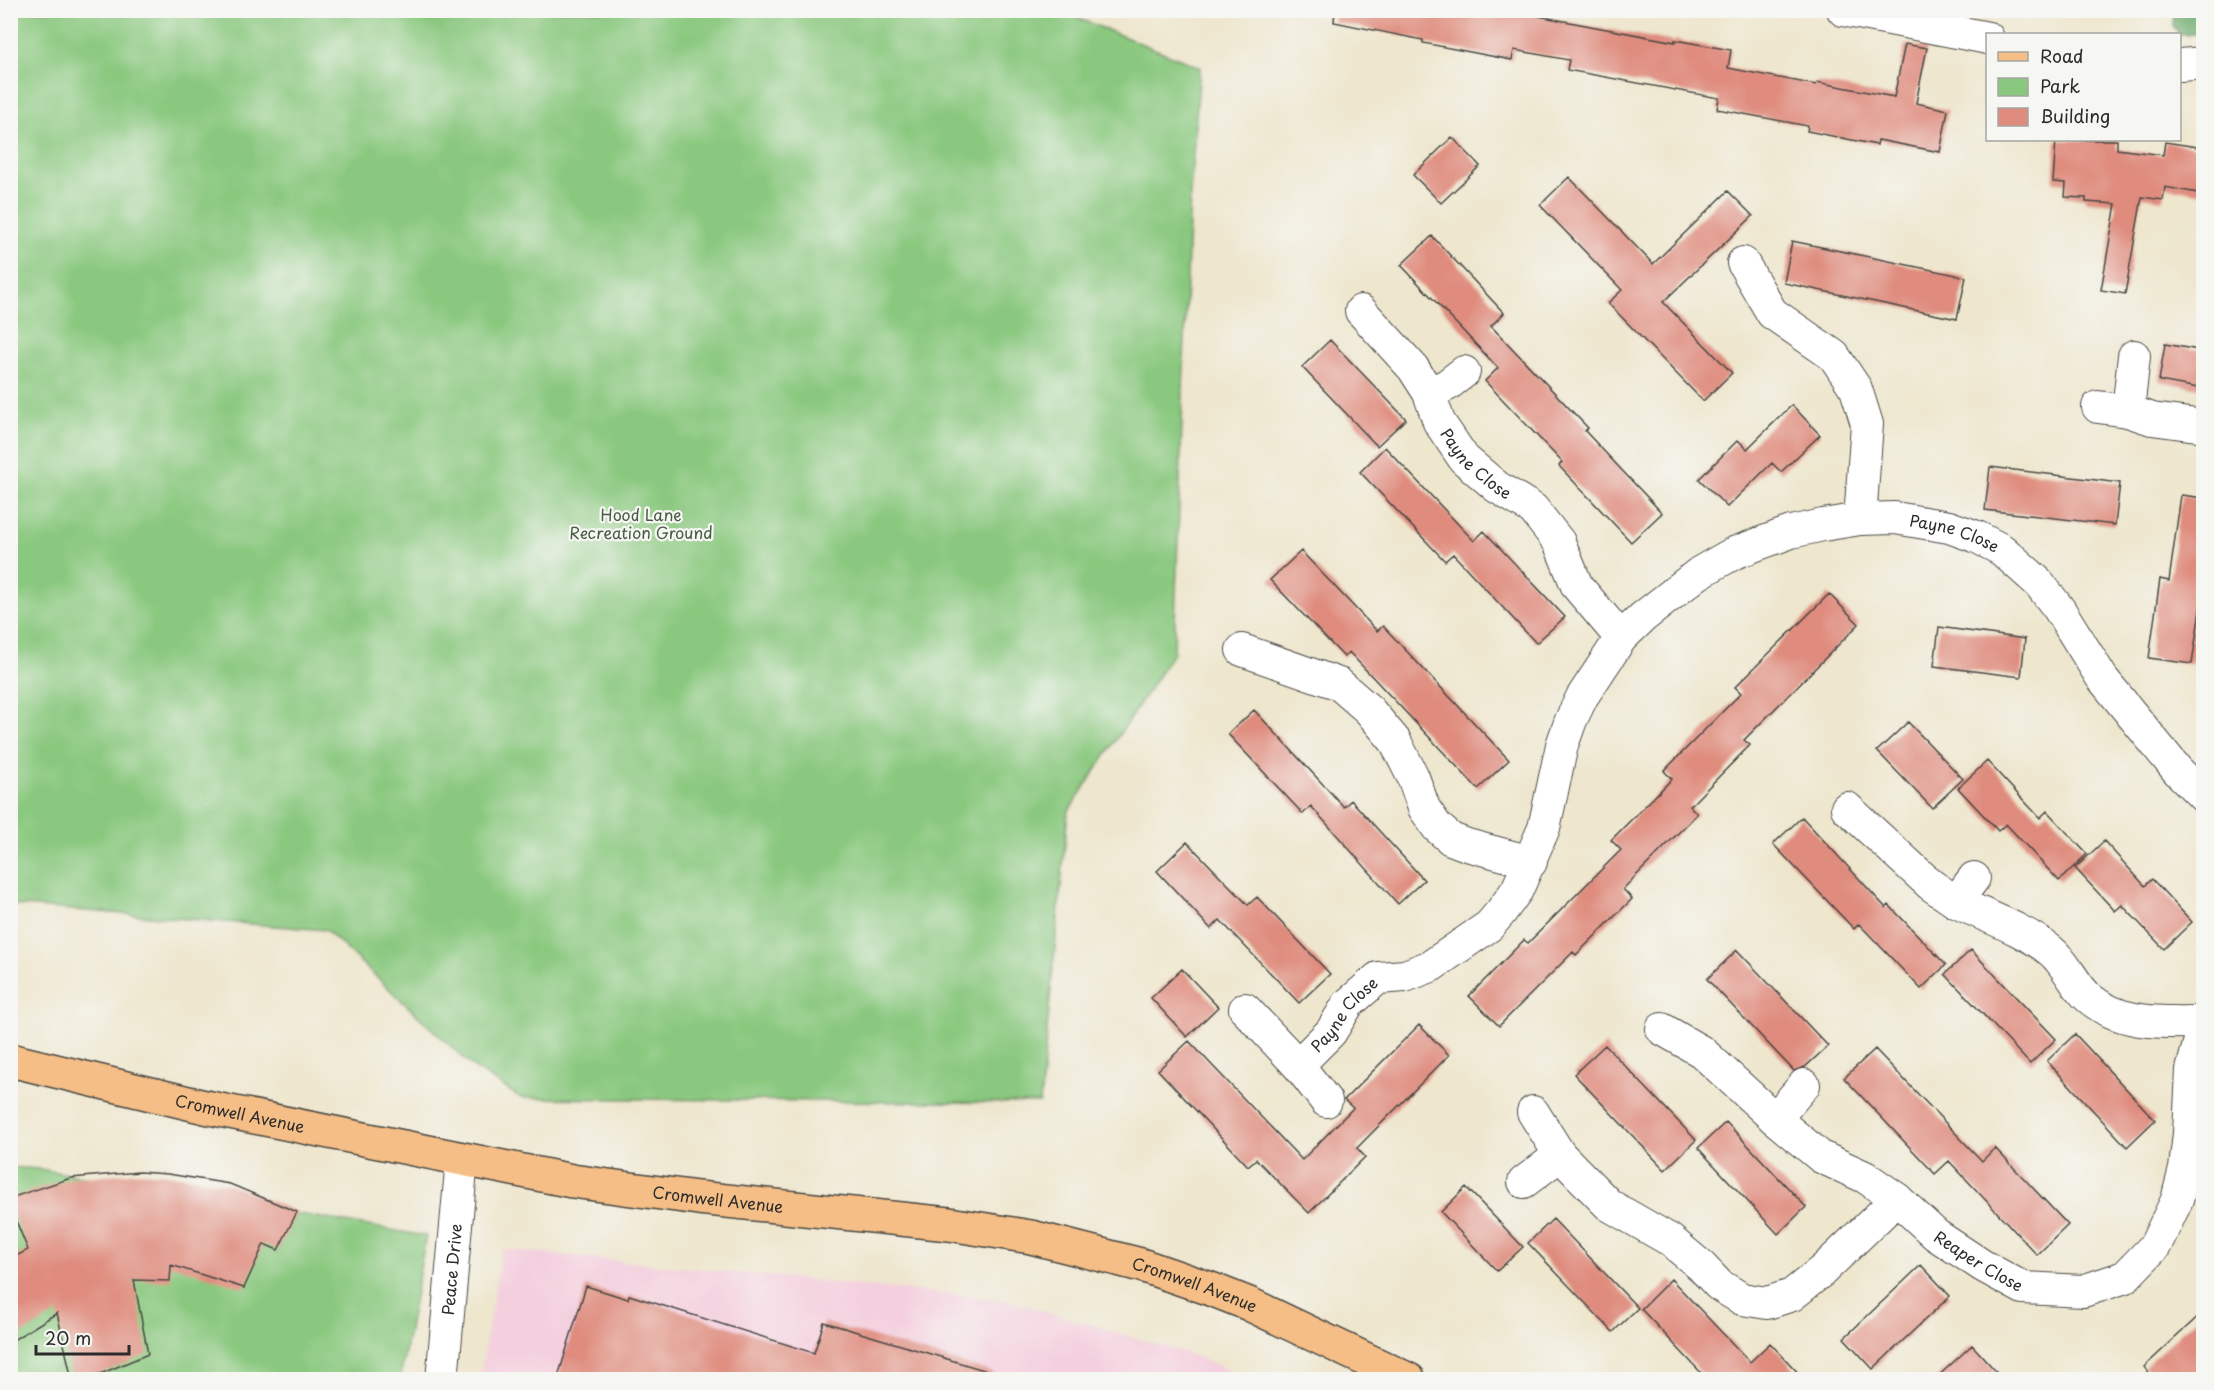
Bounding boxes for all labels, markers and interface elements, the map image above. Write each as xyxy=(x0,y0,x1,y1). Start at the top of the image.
legend xyxy=(1986,33,2181,141)
text: Road xyxy=(2040,42,2084,69)
text: Park xyxy=(2040,72,2080,99)
text: Building xyxy=(2040,102,2110,129)
street label: Payne Close xyxy=(1435,423,1516,504)
park label: Hood Lane Recreation Ground xyxy=(569,502,713,544)
street label: Payne Close xyxy=(1908,508,2004,558)
street label: Payne Close xyxy=(1305,971,1382,1057)
street label: Cromwell Avenue xyxy=(173,1087,307,1138)
street label: Cromwell Avenue xyxy=(651,1179,785,1218)
street label: Peace Drive xyxy=(435,1222,467,1316)
street label: Reaper Close xyxy=(1930,1224,2028,1297)
street label: Cromwell Avenue xyxy=(1130,1250,1262,1317)
scale bar xyxy=(36,1318,129,1356)
text: 20 m xyxy=(45,1324,91,1351)

